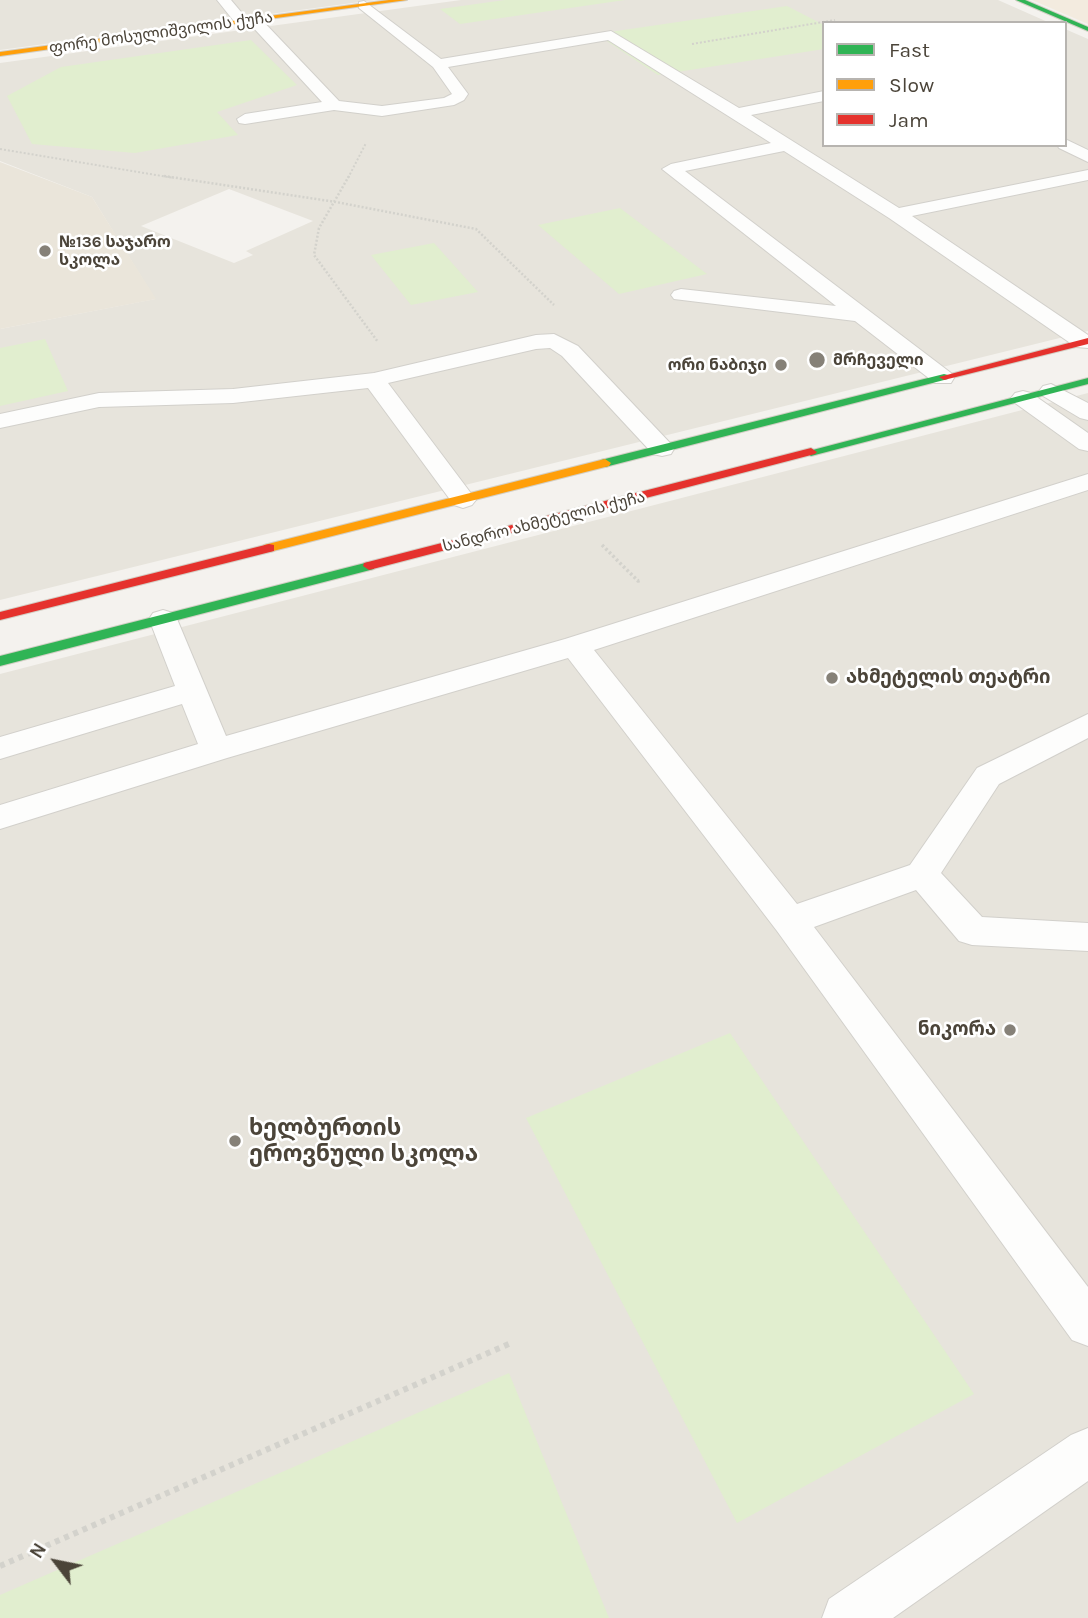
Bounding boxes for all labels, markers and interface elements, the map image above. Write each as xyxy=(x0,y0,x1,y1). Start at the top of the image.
street label: ფორე მოსულიშვილის ქუჩა xyxy=(48,8,274,58)
legend xyxy=(822,21,1067,147)
text: Fast xyxy=(889,38,930,62)
text: Slow xyxy=(889,73,934,97)
text: Jam xyxy=(889,108,929,132)
place label: №136 საჯარო სკოლა xyxy=(59,232,171,270)
marker: №136 საჯარო სკოლა xyxy=(37,243,53,259)
marker: მრჩეველი xyxy=(807,350,827,370)
place label: მრჩეველი xyxy=(833,350,924,370)
place label: ორი ნაბიჯი xyxy=(668,355,767,375)
marker: ორი ნაბიჯი xyxy=(773,357,789,373)
street label: სანდრო ახმეტელის ქუჩა xyxy=(441,488,647,556)
place label: ახმეტელის თეატრი xyxy=(846,667,1051,689)
marker: ახმეტელის თეატრი xyxy=(824,670,840,686)
place label: ნიკორა xyxy=(918,1019,996,1041)
marker: ნიკორა xyxy=(1002,1022,1018,1038)
place label: ხელბურთის ეროვნული სკოლა xyxy=(249,1114,478,1168)
marker: ხელბურთის ეროვნული სკოლა xyxy=(227,1133,243,1149)
north arrow xyxy=(21,1527,91,1597)
text: N xyxy=(25,1539,51,1562)

